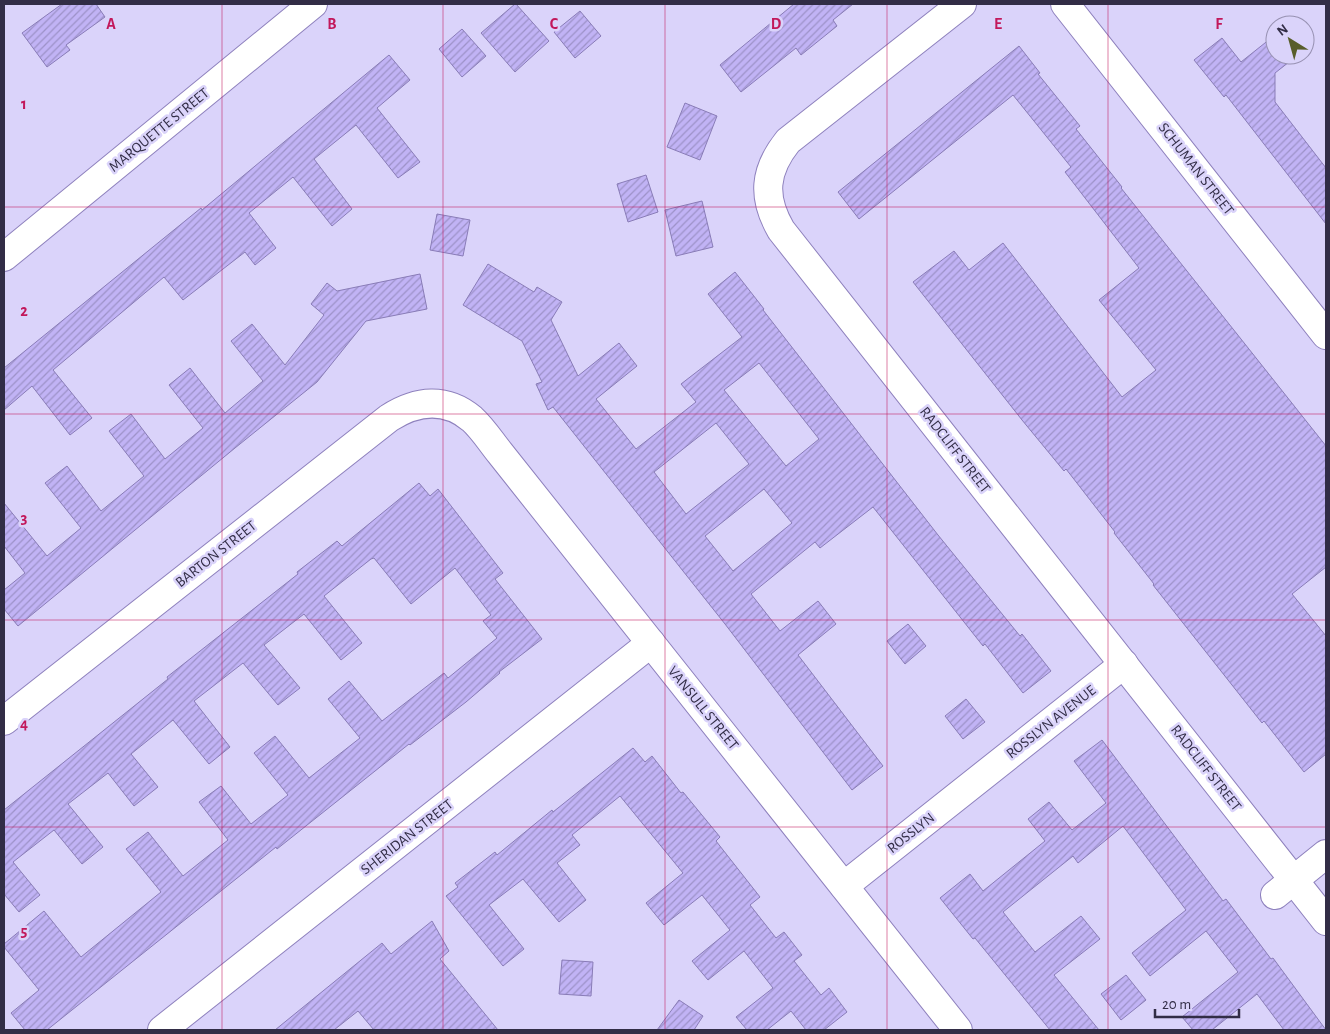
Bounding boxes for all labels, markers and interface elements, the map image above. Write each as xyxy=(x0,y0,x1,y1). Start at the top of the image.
north arrow xyxy=(1265,15,1315,65)
text: A xyxy=(106,16,116,32)
text: B xyxy=(327,16,337,32)
text: C xyxy=(550,16,559,32)
text: D xyxy=(771,16,782,32)
text: E xyxy=(994,16,1002,32)
text: F xyxy=(1215,16,1223,32)
text: N xyxy=(1275,22,1291,39)
street label: MARQUETTE STREET xyxy=(106,85,212,175)
text: 1 xyxy=(21,96,27,112)
street label: SCHUMAN STREET xyxy=(1156,120,1237,218)
text: 2 xyxy=(20,303,28,319)
street label: RADCLIFF STREET xyxy=(917,404,993,496)
text: 3 xyxy=(21,510,28,526)
street label: BARTON STREET xyxy=(173,518,260,590)
street label: VANSULL STREET xyxy=(665,663,742,753)
street label: ROSSLYN AVENUE xyxy=(1003,683,1099,761)
text: 4 xyxy=(20,716,28,732)
street label: RADCLIFF STREET xyxy=(1168,722,1244,814)
street label: SHERIDAN STREET xyxy=(358,796,456,877)
street label: ROSSLYN xyxy=(885,810,937,856)
text: 5 xyxy=(21,923,28,939)
scale bar xyxy=(1155,986,1239,1018)
text: 20 m xyxy=(1162,997,1191,1012)

